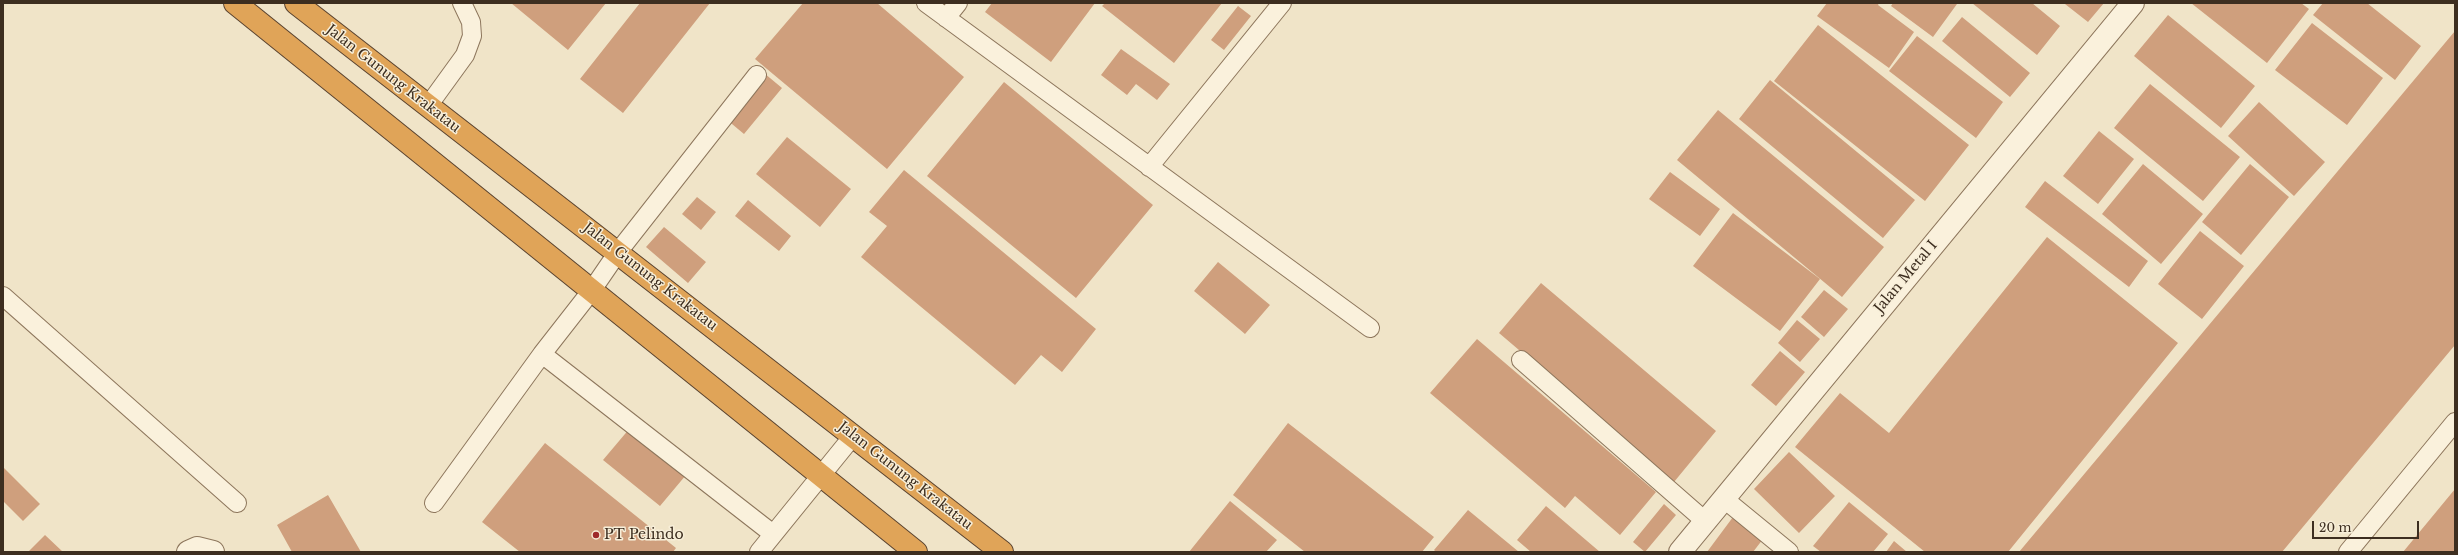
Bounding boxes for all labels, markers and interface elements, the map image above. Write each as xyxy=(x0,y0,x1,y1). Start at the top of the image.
street label: Jalan Gunung Krakatau xyxy=(323,21,463,137)
street label: Jalan Gunung Krakatau xyxy=(580,219,720,335)
street label: Jalan Metal I xyxy=(1871,237,1941,317)
street label: Jalan Gunung Krakatau xyxy=(835,418,975,534)
scale bar xyxy=(2314,513,2421,539)
text: 20 m xyxy=(2319,520,2351,535)
place label: PT Pelindo xyxy=(604,527,684,543)
marker: PT Pelindo xyxy=(591,530,601,540)

